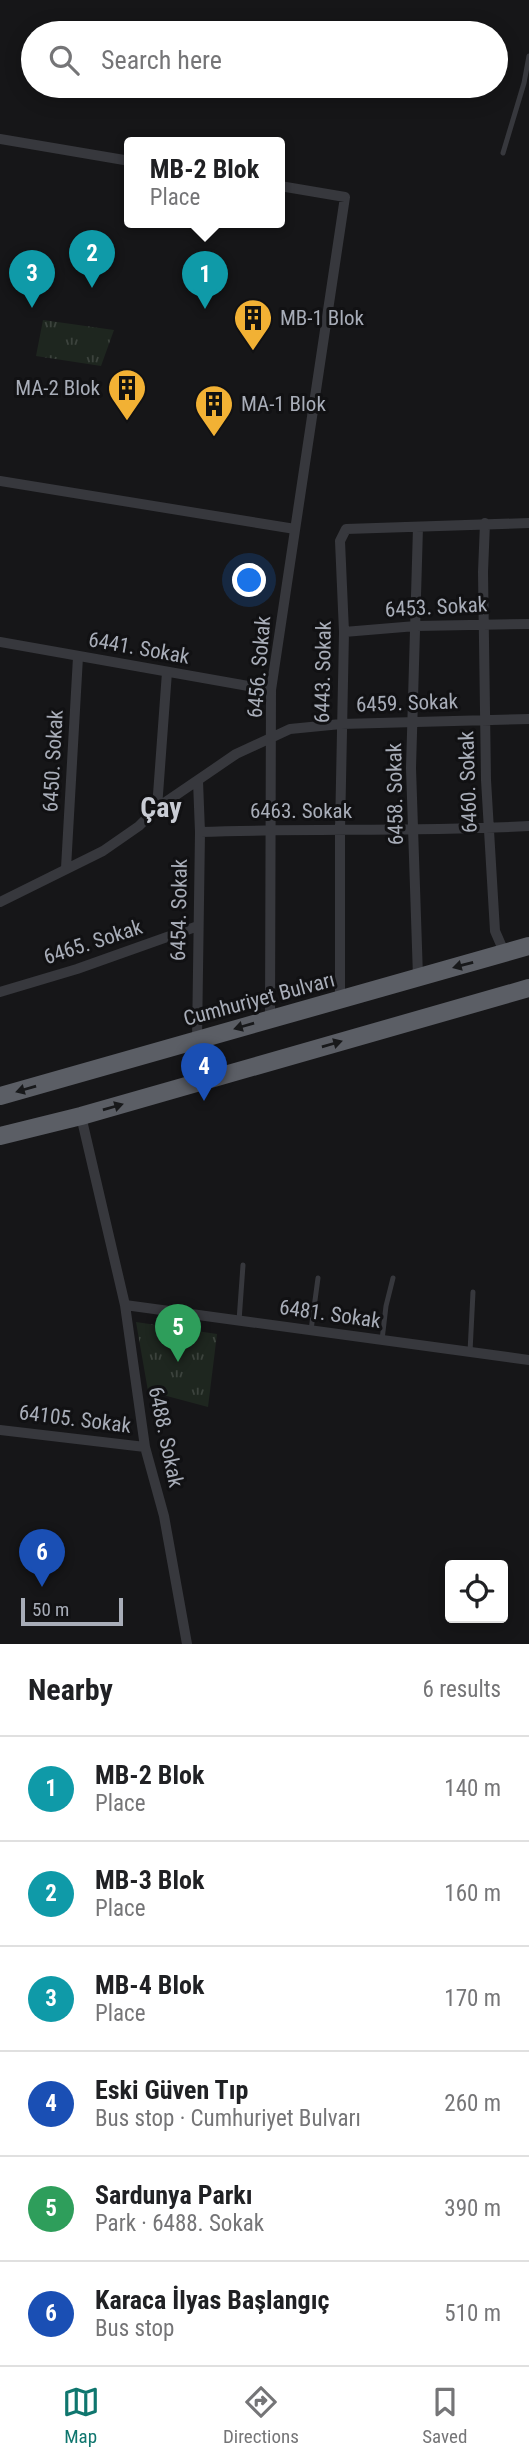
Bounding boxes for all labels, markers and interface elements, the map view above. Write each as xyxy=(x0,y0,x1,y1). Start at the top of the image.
search box xyxy=(21,21,508,98)
icon: search xyxy=(45,41,83,79)
text: Search here xyxy=(101,45,222,75)
popup xyxy=(124,137,285,228)
text: MB-2 Blok xyxy=(150,154,259,184)
text: Place xyxy=(150,184,200,211)
pin: 2 xyxy=(69,230,115,288)
pin: 3 xyxy=(9,250,55,308)
pin: 1 xyxy=(182,251,228,309)
building icon: MB-1 Blok xyxy=(232,297,274,352)
place label: MB-1 Blok xyxy=(280,306,365,330)
building icon: MA-2 Blok xyxy=(106,367,148,422)
place label: MA-2 Blok xyxy=(15,376,101,400)
building icon: MA-1 Blok xyxy=(193,383,235,438)
place label: MA-1 Blok xyxy=(241,392,326,416)
your location xyxy=(232,563,266,597)
street label: 6453. Sokak xyxy=(384,592,488,622)
street label: 6456. Sokak xyxy=(243,614,275,719)
street label: 6443. Sokak xyxy=(310,620,336,723)
street label: 6441. Sokak xyxy=(87,627,192,669)
street label: 6459. Sokak xyxy=(355,689,459,717)
street label: 6450. Sokak xyxy=(38,709,68,813)
street label: 6460. Sokak xyxy=(454,730,482,834)
street label: 6458. Sokak xyxy=(382,742,408,845)
district label: Çay xyxy=(140,791,182,824)
street label: 6463. Sokak xyxy=(250,799,353,823)
street label: 6454. Sokak xyxy=(166,858,192,961)
street label: 6465. Sokak xyxy=(41,915,146,969)
one-way arrow xyxy=(452,960,474,971)
street label: Cumhuriyet Bulvarı xyxy=(181,967,337,1031)
one-way arrow xyxy=(234,1022,255,1032)
one-way arrow xyxy=(322,1039,343,1049)
pin: 4 xyxy=(181,1043,227,1101)
one-way arrow xyxy=(14,1084,36,1095)
one-way arrow xyxy=(103,1101,124,1111)
street label: 6481. Sokak xyxy=(278,1295,383,1333)
pin: 5 xyxy=(155,1304,201,1362)
street label: 6488. Sokak xyxy=(144,1384,188,1490)
street label: 64105. Sokak xyxy=(18,1400,133,1438)
pin: 6 xyxy=(19,1529,65,1587)
map controls xyxy=(445,1560,508,1623)
button: locate xyxy=(445,1560,508,1623)
scale bar xyxy=(21,1595,122,1627)
text: 50 m xyxy=(32,1598,69,1621)
text: Nearby xyxy=(28,1672,113,1707)
text: 6 results xyxy=(423,1676,501,1703)
text: MB-2 Blok xyxy=(95,1760,204,1790)
text: 1 xyxy=(45,1775,57,1802)
text: 140 m xyxy=(444,1775,501,1802)
text: Place xyxy=(95,1790,145,1817)
text: MB-3 Blok xyxy=(95,1865,204,1895)
text: 2 xyxy=(45,1880,57,1907)
text: 160 m xyxy=(444,1880,501,1907)
text: Place xyxy=(95,1895,145,1922)
text: MB-4 Blok xyxy=(95,1970,204,2000)
text: 3 xyxy=(45,1985,57,2012)
text: 170 m xyxy=(444,1985,501,2012)
text: Place xyxy=(95,2000,145,2027)
text: Eski Güven Tıp xyxy=(95,2075,248,2105)
text: 4 xyxy=(45,2090,57,2117)
text: 260 m xyxy=(444,2090,501,2117)
text: Bus stop · Cumhuriyet Bulvarı xyxy=(95,2105,361,2132)
text: Sardunya Parkı xyxy=(95,2180,252,2210)
text: 5 xyxy=(45,2195,57,2222)
text: 390 m xyxy=(444,2195,501,2222)
text: Park · 6488. Sokak xyxy=(95,2210,264,2237)
text: Karaca İlyas Başlangıç xyxy=(95,2285,329,2315)
text: 6 xyxy=(45,2300,57,2327)
text: 510 m xyxy=(444,2300,501,2327)
text: Bus stop xyxy=(95,2315,174,2342)
tab: Map xyxy=(62,2383,100,2448)
tab: Directions xyxy=(223,2383,299,2448)
tab: Saved xyxy=(422,2383,467,2448)

